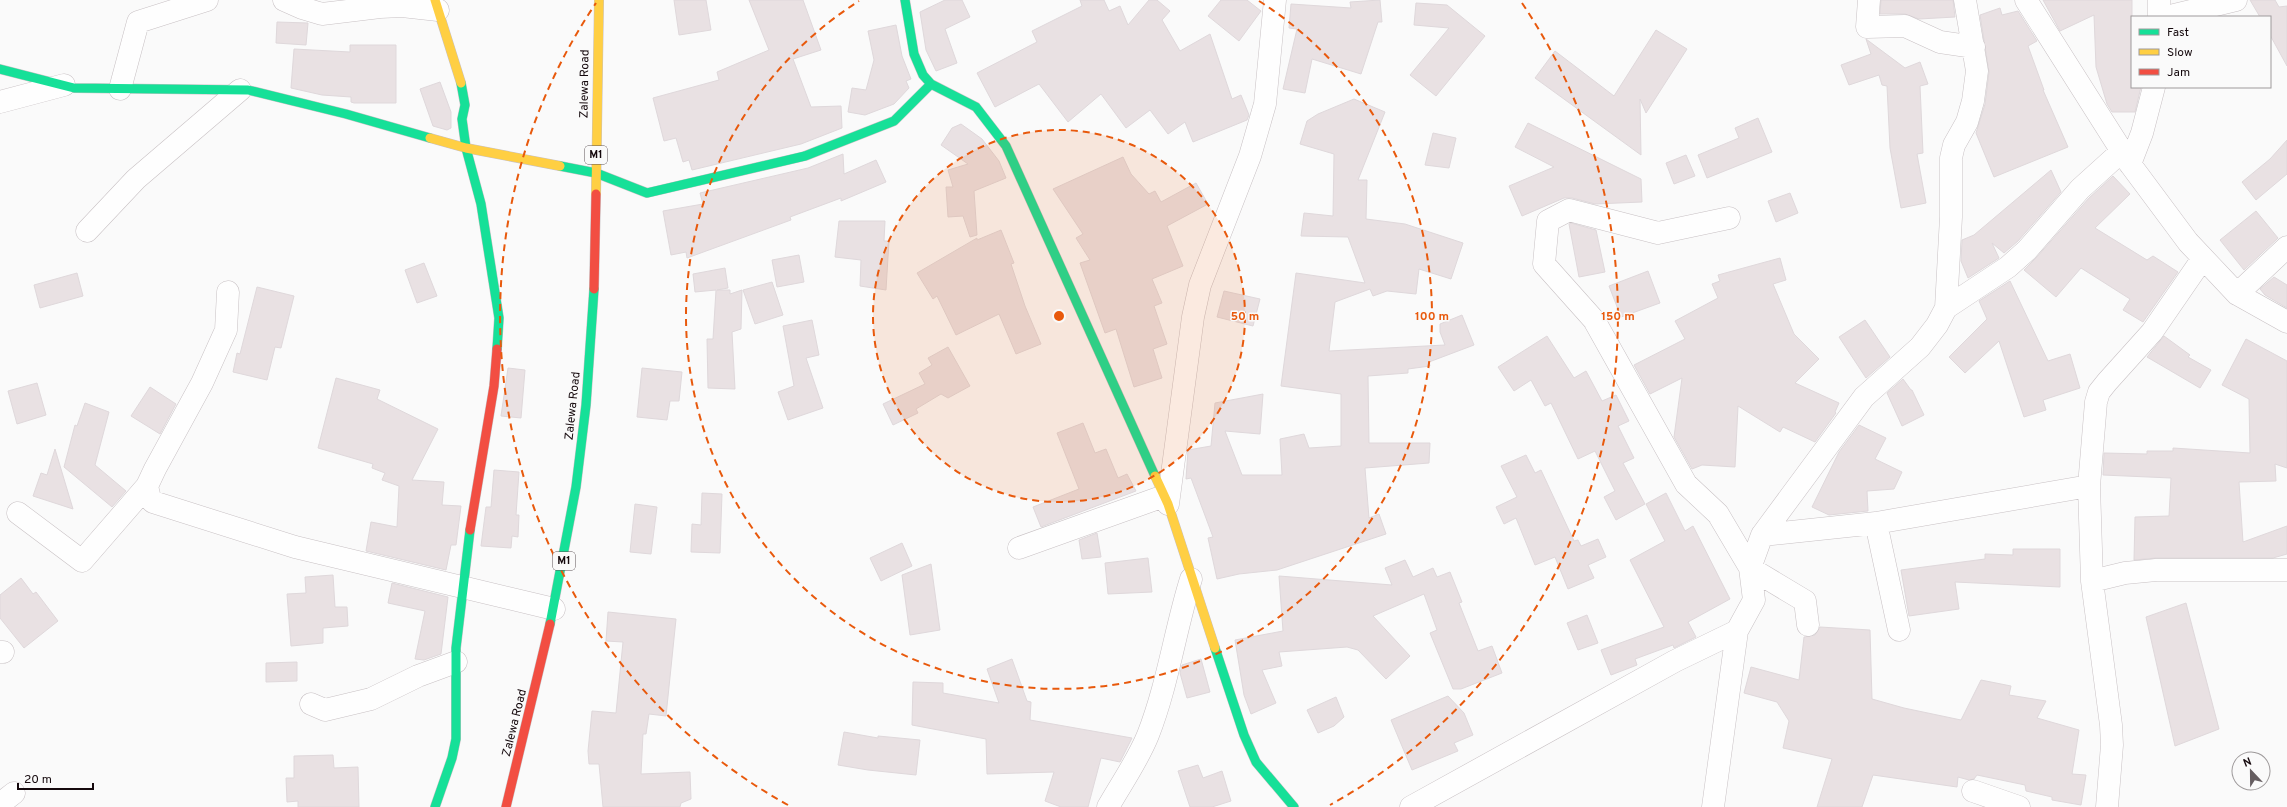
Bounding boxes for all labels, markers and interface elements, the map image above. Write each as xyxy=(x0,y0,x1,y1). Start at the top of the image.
legend xyxy=(2131,16,2271,88)
text: Fast xyxy=(2167,25,2189,41)
text: Slow xyxy=(2167,45,2193,61)
street label: Zalewa Road xyxy=(576,49,594,119)
text: Jam xyxy=(2167,65,2190,81)
road number: M1 xyxy=(585,146,607,164)
centre of rings xyxy=(1052,309,1066,323)
text: 50 m xyxy=(1231,309,1259,325)
text: 100 m xyxy=(1415,309,1449,325)
text: 150 m xyxy=(1601,309,1635,325)
street label: Zalewa Road xyxy=(561,371,585,441)
road number: M1 xyxy=(553,552,575,570)
street label: Zalewa Road xyxy=(499,688,531,758)
north arrow xyxy=(2231,751,2271,791)
text: N xyxy=(2241,755,2254,771)
scale bar xyxy=(18,765,93,791)
text: 20 m xyxy=(24,772,52,788)

